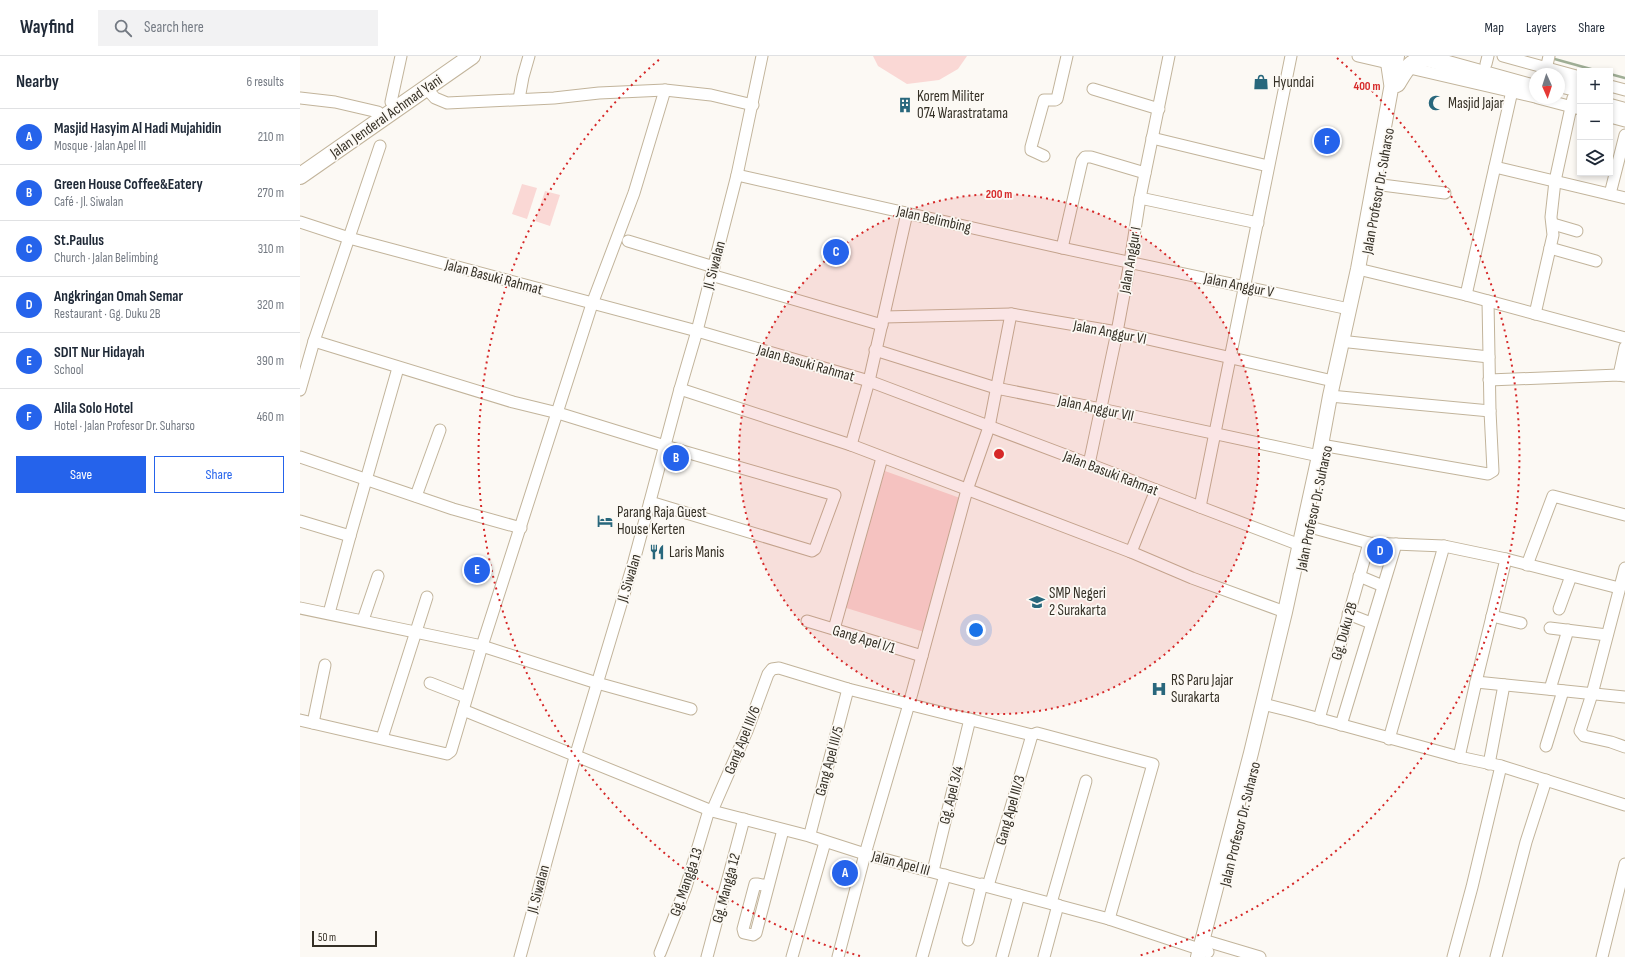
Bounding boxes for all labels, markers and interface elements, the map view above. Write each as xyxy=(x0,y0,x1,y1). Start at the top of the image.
search box xyxy=(98,10,378,46)
text: Wayfind xyxy=(20,16,74,39)
icon: search xyxy=(112,17,134,39)
text: Search here xyxy=(144,18,204,37)
text: Map xyxy=(1484,19,1504,36)
text: Layers xyxy=(1526,19,1556,36)
text: Share xyxy=(1578,19,1605,36)
north arrow xyxy=(1529,68,1565,104)
map controls xyxy=(1577,68,1613,176)
button: + xyxy=(1577,68,1613,104)
street label: Jalan Jenderal Achmad Yani xyxy=(326,70,446,163)
text: Nearby xyxy=(16,72,59,92)
shop icon: Hyundai xyxy=(1252,73,1270,91)
place label: Hyundai xyxy=(1273,73,1314,92)
text: 6 results xyxy=(246,74,284,90)
text: 400 m xyxy=(1354,79,1380,94)
place label: Korem Militer 074 Warastratama xyxy=(917,87,1008,123)
mosque icon: Masjid Jajar xyxy=(1427,94,1445,112)
place label: Masjid Jajar xyxy=(1448,94,1504,113)
building icon: Korem Militer 074 Warastratama xyxy=(896,96,914,114)
button: − xyxy=(1577,104,1613,140)
text: Masjid Hasyim Al Hadi Mujahidin xyxy=(54,119,222,138)
pin: F xyxy=(1314,126,1340,156)
street label: Jalan Profesor Dr. Suharso xyxy=(1358,127,1399,257)
text: A xyxy=(26,129,32,145)
text: 210 m xyxy=(258,129,284,145)
text: Mosque · Jalan Apel III xyxy=(54,138,146,154)
button: layers xyxy=(1577,140,1613,176)
text: Green House Coffee&Eatery xyxy=(54,175,203,194)
text: B xyxy=(26,185,32,201)
text: 270 m xyxy=(257,185,284,201)
text: 200 m xyxy=(986,187,1012,202)
text: Café · Jl. Siwalan xyxy=(54,194,123,210)
street label: Jalan Belimbing xyxy=(894,201,973,237)
street label: Jalan Anggur I xyxy=(1115,225,1146,296)
text: St.Paulus xyxy=(54,231,104,250)
pin: C xyxy=(823,237,849,267)
street label: Jl. Siwalan xyxy=(699,239,730,292)
text: C xyxy=(26,241,32,257)
text: 310 m xyxy=(258,241,284,257)
text: Church · Jalan Belimbing xyxy=(54,250,158,266)
street label: Jalan Basuki Rahmat xyxy=(442,255,545,300)
street label: Jalan Anggur V xyxy=(1201,269,1276,302)
text: Angkringan Omah Semar xyxy=(54,287,183,306)
text: D xyxy=(26,297,32,313)
text: 320 m xyxy=(257,297,284,313)
text: Restaurant · Gg. Duku 2B xyxy=(54,306,161,322)
street label: Jalan Anggur VI xyxy=(1071,316,1148,349)
street label: Jalan Basuki Rahmat xyxy=(754,340,857,387)
text: SDIT Nur Hidayah xyxy=(54,343,145,362)
text: E xyxy=(26,353,32,369)
text: 390 m xyxy=(257,353,284,369)
text: School xyxy=(54,362,84,378)
street label: Jalan Anggur VII xyxy=(1055,391,1136,426)
text: Alila Solo Hotel xyxy=(54,399,133,418)
text: F xyxy=(26,409,32,425)
text: 460 m xyxy=(257,409,284,425)
text: Hotel · Jalan Profesor Dr. Suharso xyxy=(54,418,195,434)
pin: B xyxy=(663,443,689,473)
street label: Jalan Profesor Dr. Suharso xyxy=(1292,444,1337,574)
street label: Jalan Basuki Rahmat xyxy=(1060,446,1161,500)
centre of rings xyxy=(992,447,1006,461)
button: Save xyxy=(16,456,146,493)
button: Share xyxy=(154,456,284,493)
place label: Parang Raja Guest House Kerten xyxy=(617,503,707,539)
hotel icon: Parang Raja Guest House Kerten xyxy=(596,512,614,530)
pin: D xyxy=(1367,536,1393,566)
restaurant icon: Laris Manis xyxy=(648,543,666,561)
place label: Laris Manis xyxy=(669,543,724,562)
street label: Jl. Siwalan xyxy=(613,552,646,605)
pin: E xyxy=(464,555,490,585)
place label: SMP Negeri 2 Surakarta xyxy=(1049,584,1107,620)
school or university icon: SMP Negeri 2 Surakarta xyxy=(1028,593,1046,611)
street label: Gg. Duku 2B xyxy=(1327,600,1362,662)
your location xyxy=(966,620,986,640)
street label: Gang Apel I/1 xyxy=(830,621,898,658)
place label: RS Paru Jajar Surakarta xyxy=(1171,671,1234,707)
hospital icon: RS Paru Jajar Surakarta xyxy=(1150,680,1168,698)
street label: Gang Apel III/6 xyxy=(720,703,765,777)
street label: Gang Apel III/5 xyxy=(811,724,848,798)
street label: Jalan Profesor Dr. Suharso xyxy=(1216,760,1265,889)
street label: Gg. Apel 3/4 xyxy=(935,764,968,826)
street label: Gang Apel III/3 xyxy=(991,773,1030,847)
street label: Gg. Mangga 13 xyxy=(666,845,707,919)
street label: Jalan Apel III xyxy=(869,846,932,880)
street label: Gg. Mangga 12 xyxy=(708,851,745,925)
pin: A xyxy=(832,858,858,888)
street label: Jl. Siwalan xyxy=(523,863,554,916)
scale bar xyxy=(312,929,377,948)
text: 50 m xyxy=(318,931,336,944)

